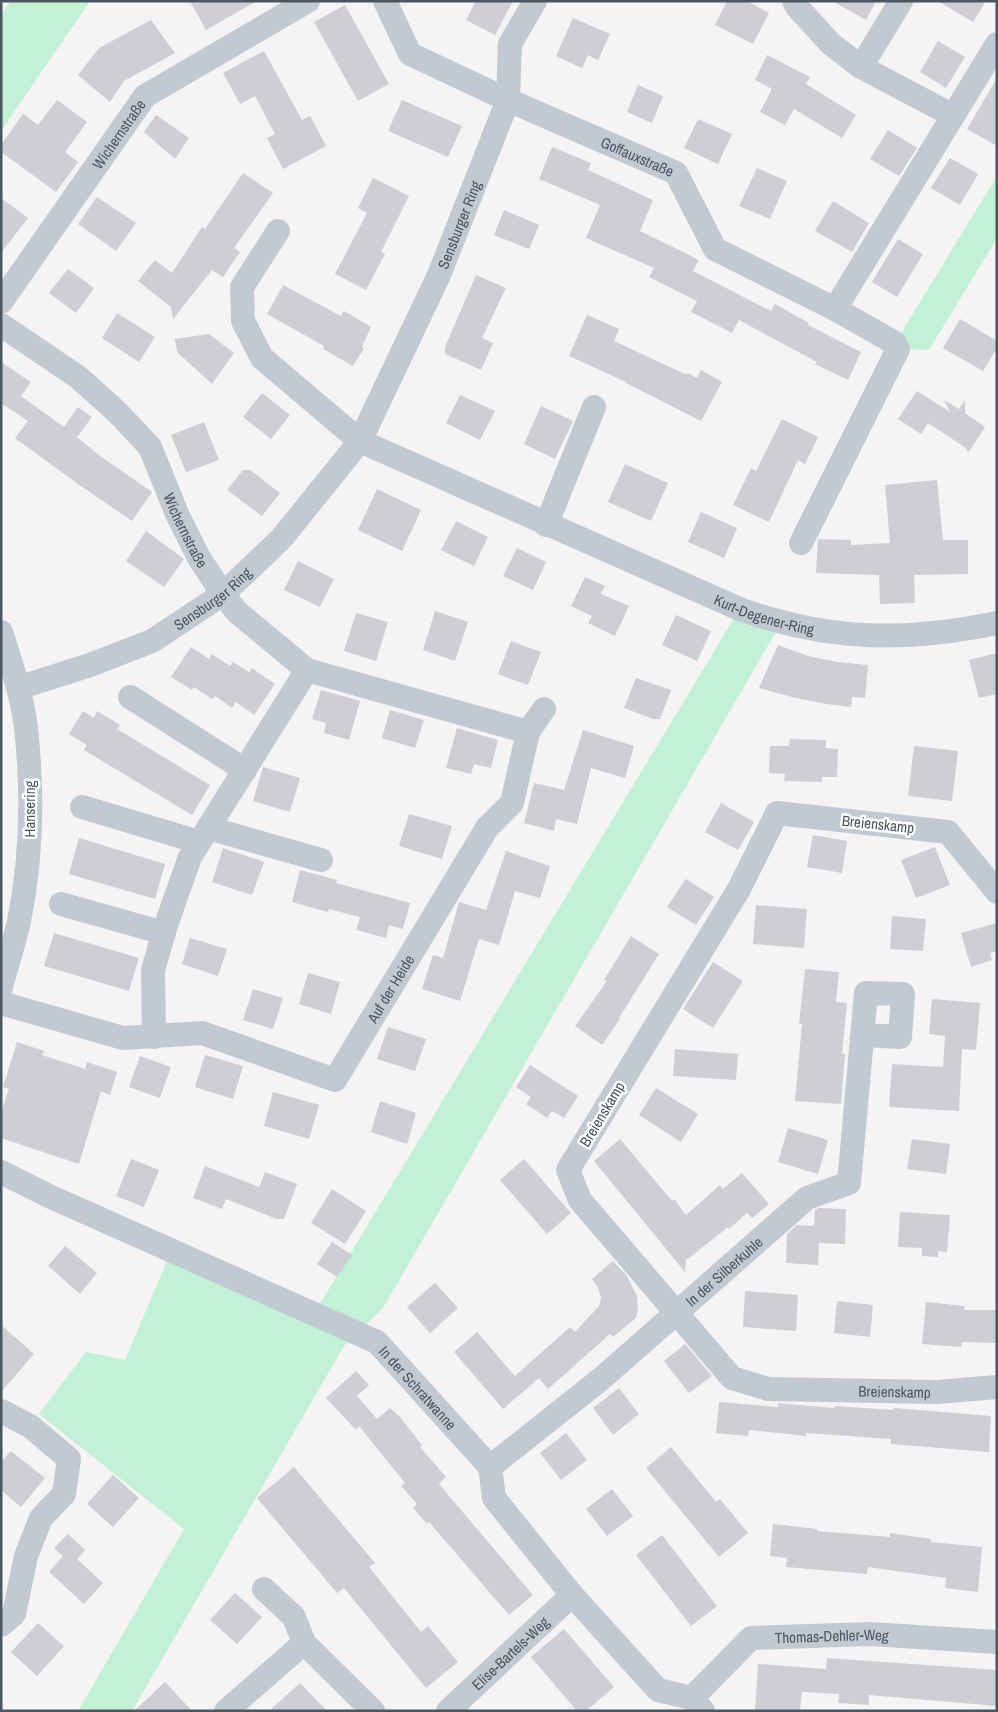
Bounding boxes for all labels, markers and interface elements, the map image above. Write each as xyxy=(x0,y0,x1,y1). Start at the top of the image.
street label: Wichernstraße xyxy=(87,95,150,173)
street label: Goffauxstraße xyxy=(598,131,677,181)
street label: Sensburger Ring xyxy=(432,177,486,272)
street label: Wichernstraße xyxy=(159,490,213,572)
street label: Sensburger Ring xyxy=(169,562,256,635)
street label: Kurt-Degener-Ring xyxy=(711,589,816,640)
street label: Hansering xyxy=(19,780,40,837)
street label: Breienskamp xyxy=(841,810,915,838)
street label: Auf der Heide xyxy=(361,950,419,1027)
street label: Breienskamp xyxy=(574,1077,630,1150)
street label: In der Silberkuhle xyxy=(681,1231,767,1311)
street label: In der Schratwanne xyxy=(375,1341,462,1434)
street label: Breienskamp xyxy=(858,1380,931,1402)
street label: Elise-Bartels-Weg xyxy=(467,1611,554,1694)
street label: Thomas-Dehler-Weg xyxy=(774,1623,890,1648)

